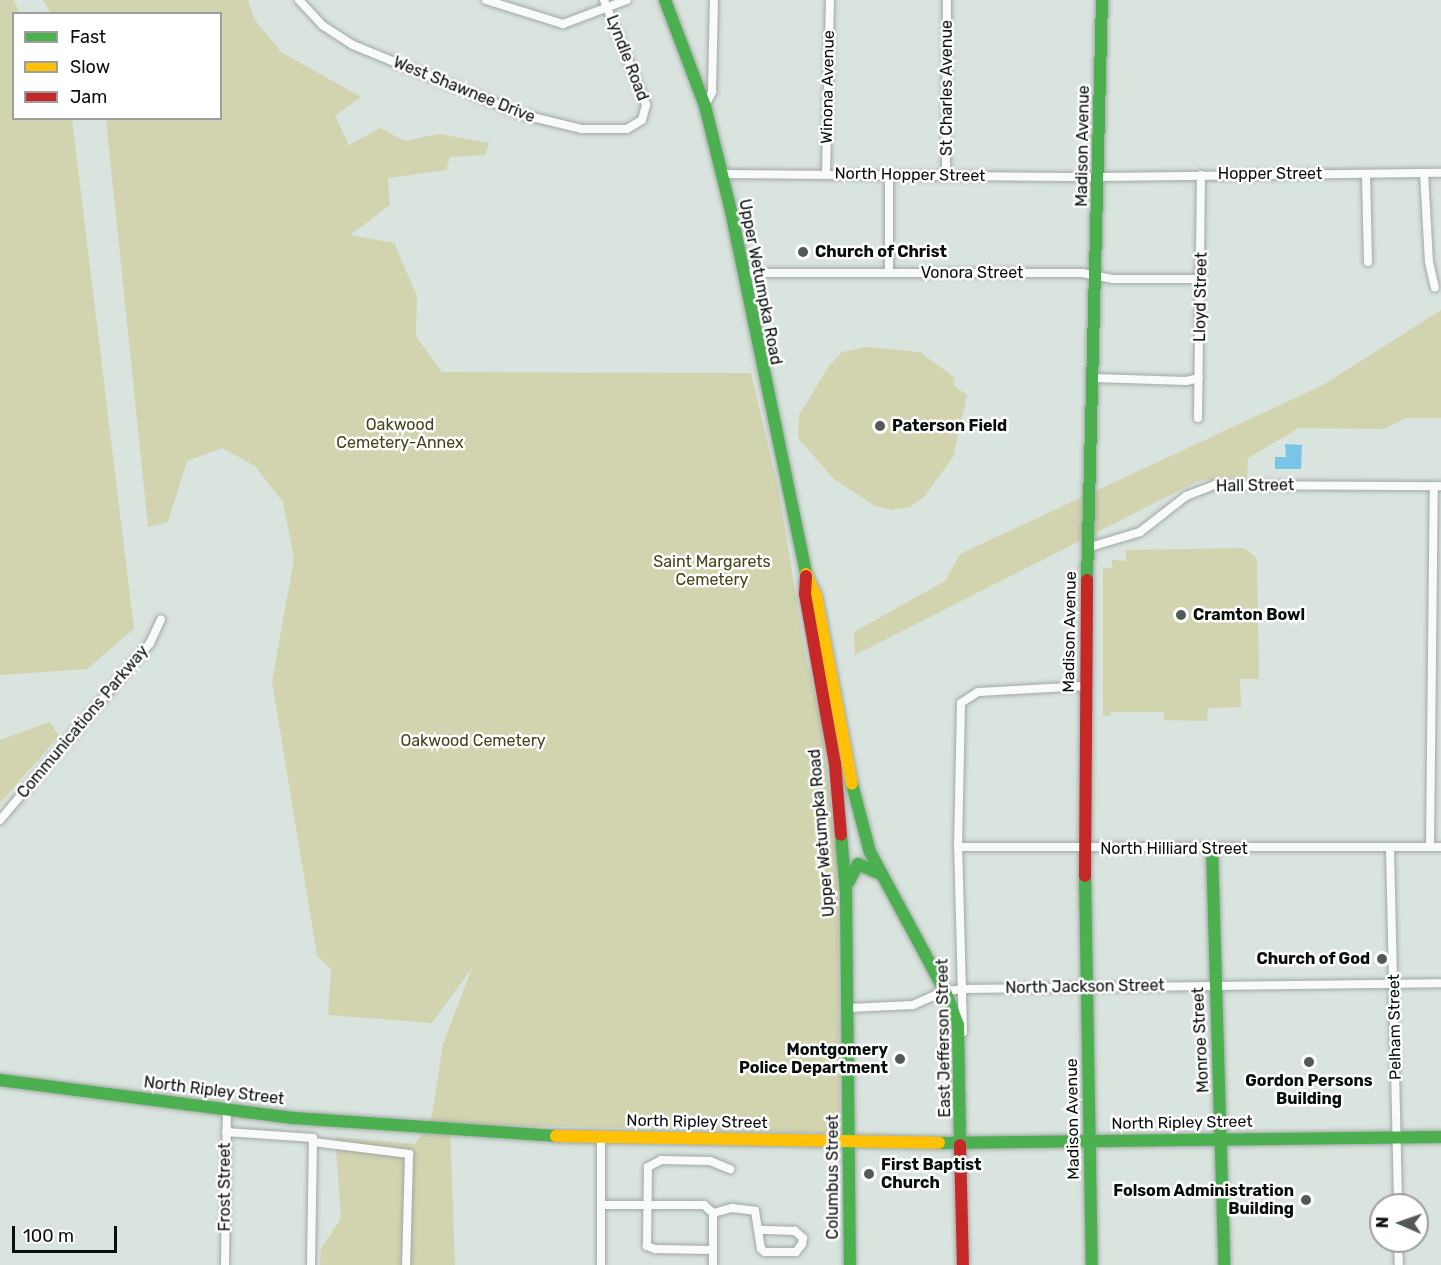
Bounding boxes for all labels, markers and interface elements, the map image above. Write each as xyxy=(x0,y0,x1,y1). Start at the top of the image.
legend xyxy=(12,12,222,120)
street label: Lyndle Road xyxy=(602,12,652,104)
street label: St Charles Avenue xyxy=(937,20,957,156)
text: Fast xyxy=(70,26,106,48)
street label: Winona Avenue xyxy=(817,30,839,144)
street label: West Shawnee Drive xyxy=(390,53,538,127)
text: Slow xyxy=(70,56,110,78)
street label: Madison Avenue xyxy=(1072,85,1094,207)
text: Jam xyxy=(70,86,107,108)
street label: North Hopper Street xyxy=(834,164,986,186)
street label: Hopper Street xyxy=(1218,164,1322,184)
street label: Upper Wetumpka Road xyxy=(734,197,786,367)
place label: Church of Christ xyxy=(815,242,947,262)
marker: Church of Christ xyxy=(796,245,810,259)
street label: Lloyd Street xyxy=(1191,252,1211,342)
street label: Vonora Street xyxy=(921,263,1023,283)
park label: Oakwood Cemetery-Annex xyxy=(336,415,464,453)
place label: Paterson Field xyxy=(892,416,1007,436)
marker: Paterson Field xyxy=(873,419,887,433)
street label: Hall Street xyxy=(1216,476,1294,496)
park label: Saint Margarets Cemetery xyxy=(653,552,771,590)
street label: Madison Avenue xyxy=(1059,571,1081,693)
place label: Cramton Bowl xyxy=(1193,605,1305,625)
marker: Cramton Bowl xyxy=(1174,608,1188,622)
street label: Communications Parkway xyxy=(13,642,153,802)
park label: Oakwood Cemetery xyxy=(400,731,546,751)
street label: Upper Wetumpka Road xyxy=(805,748,839,918)
street label: North Hilliard Street xyxy=(1100,839,1248,859)
place label: Church of God xyxy=(1256,949,1370,969)
marker: Church of God xyxy=(1375,952,1389,966)
street label: East Jefferson Street xyxy=(933,958,955,1118)
street label: Pelham Street xyxy=(1384,974,1406,1080)
street label: North Jackson Street xyxy=(1005,976,1165,998)
street label: Monroe Street xyxy=(1189,987,1213,1093)
place label: Montgomery Police Department xyxy=(739,1040,888,1078)
marker: Montgomery Police Department xyxy=(893,1052,907,1066)
marker: Gordon Persons Building xyxy=(1302,1055,1316,1069)
street label: Madison Avenue xyxy=(1062,1058,1084,1180)
place label: Gordon Persons Building xyxy=(1245,1071,1373,1109)
street label: North Ripley Street xyxy=(142,1073,286,1109)
street label: North Ripley Street xyxy=(626,1111,768,1133)
street label: North Ripley Street xyxy=(1111,1112,1253,1134)
street label: Columbus Street xyxy=(823,1114,843,1240)
street label: Frost Street xyxy=(215,1143,235,1231)
place label: First Baptist Church xyxy=(881,1155,982,1193)
marker: First Baptist Church xyxy=(862,1167,876,1181)
place label: Folsom Administration Building xyxy=(1113,1181,1294,1219)
marker: Folsom Administration Building xyxy=(1299,1193,1313,1207)
north arrow xyxy=(1369,1193,1429,1253)
scale bar xyxy=(15,1214,120,1252)
text: N xyxy=(1373,1216,1392,1229)
text: 100 m xyxy=(23,1225,74,1247)

